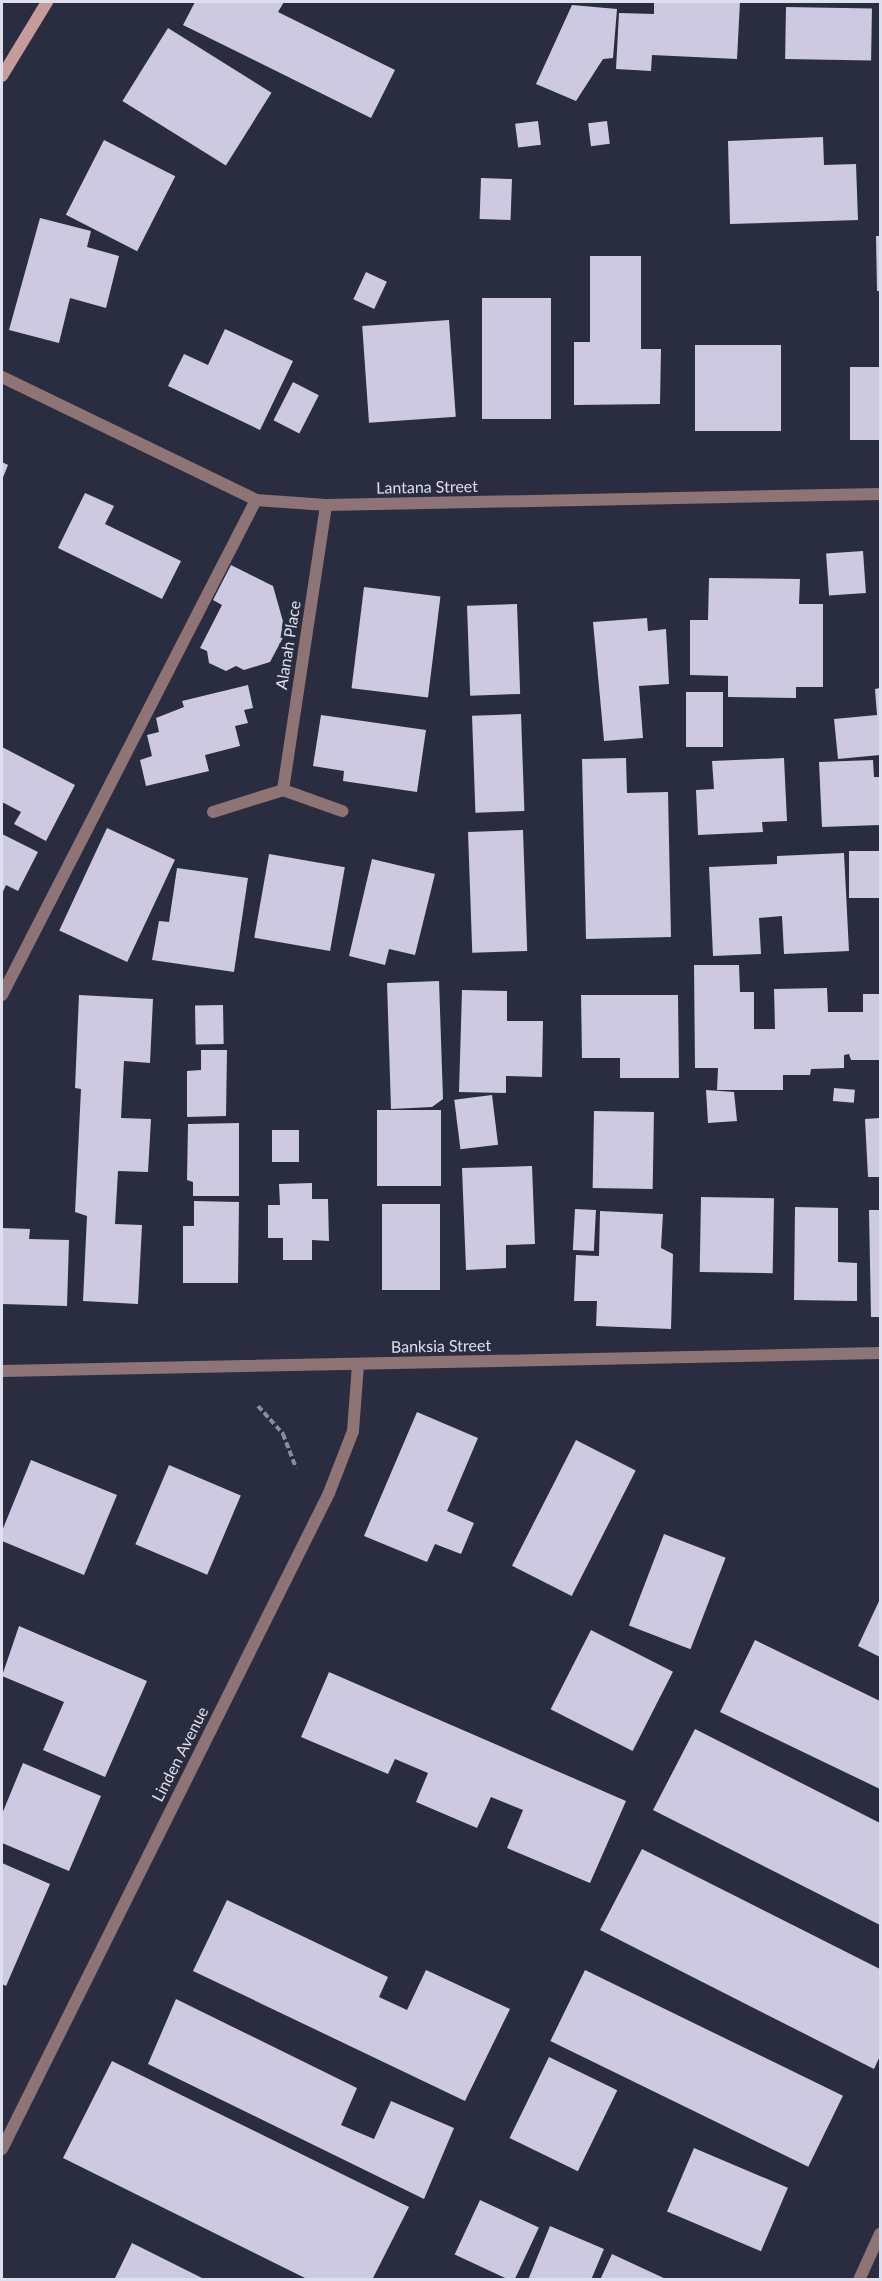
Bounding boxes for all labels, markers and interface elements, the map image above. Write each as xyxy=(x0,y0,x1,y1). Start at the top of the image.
street label: Lantana Street xyxy=(376,477,478,497)
street label: Alanah Place xyxy=(272,599,304,691)
street label: Banksia Street xyxy=(391,1336,491,1356)
street label: Linden Avenue xyxy=(148,1703,212,1805)

